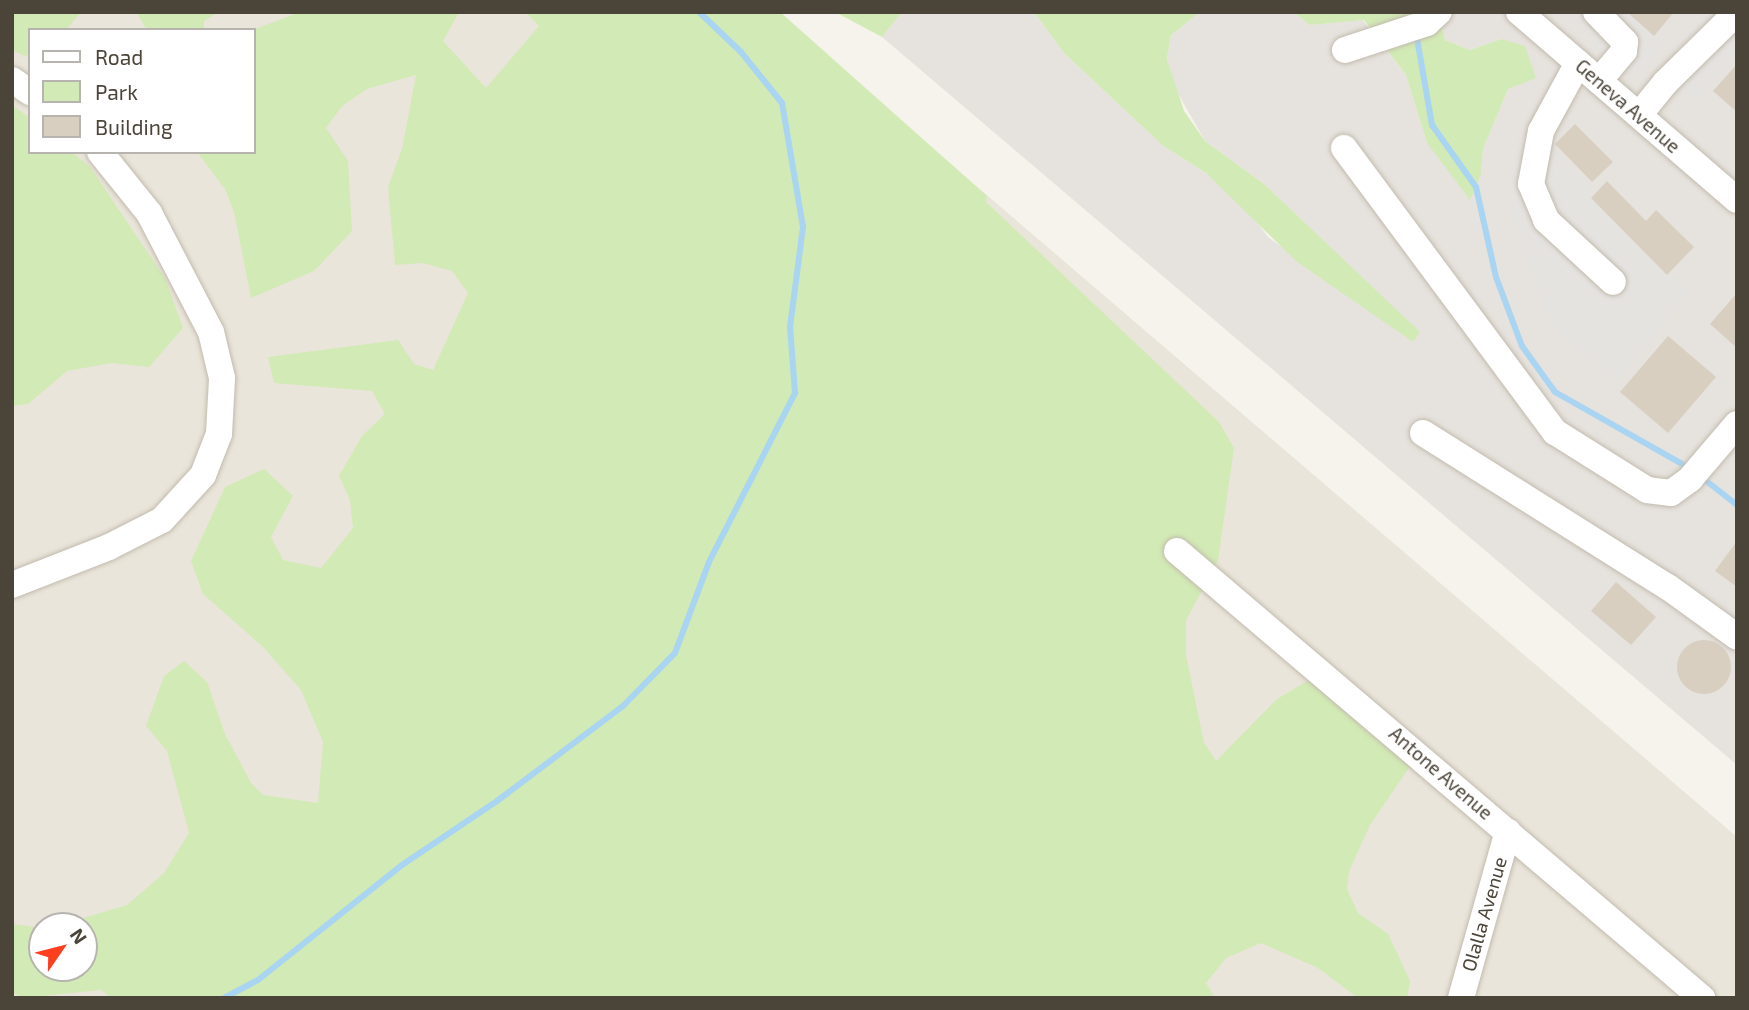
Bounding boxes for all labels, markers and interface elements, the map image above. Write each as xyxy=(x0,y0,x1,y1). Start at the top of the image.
legend xyxy=(28,28,256,154)
text: Road xyxy=(95,44,143,69)
street label: Geneva Avenue xyxy=(1571,54,1685,158)
text: Park xyxy=(95,79,138,104)
text: Building xyxy=(95,114,173,139)
street label: Antone Avenue xyxy=(1384,722,1498,824)
street label: Olalla Avenue xyxy=(1457,854,1511,974)
north arrow xyxy=(28,912,98,982)
text: N xyxy=(66,924,92,948)

